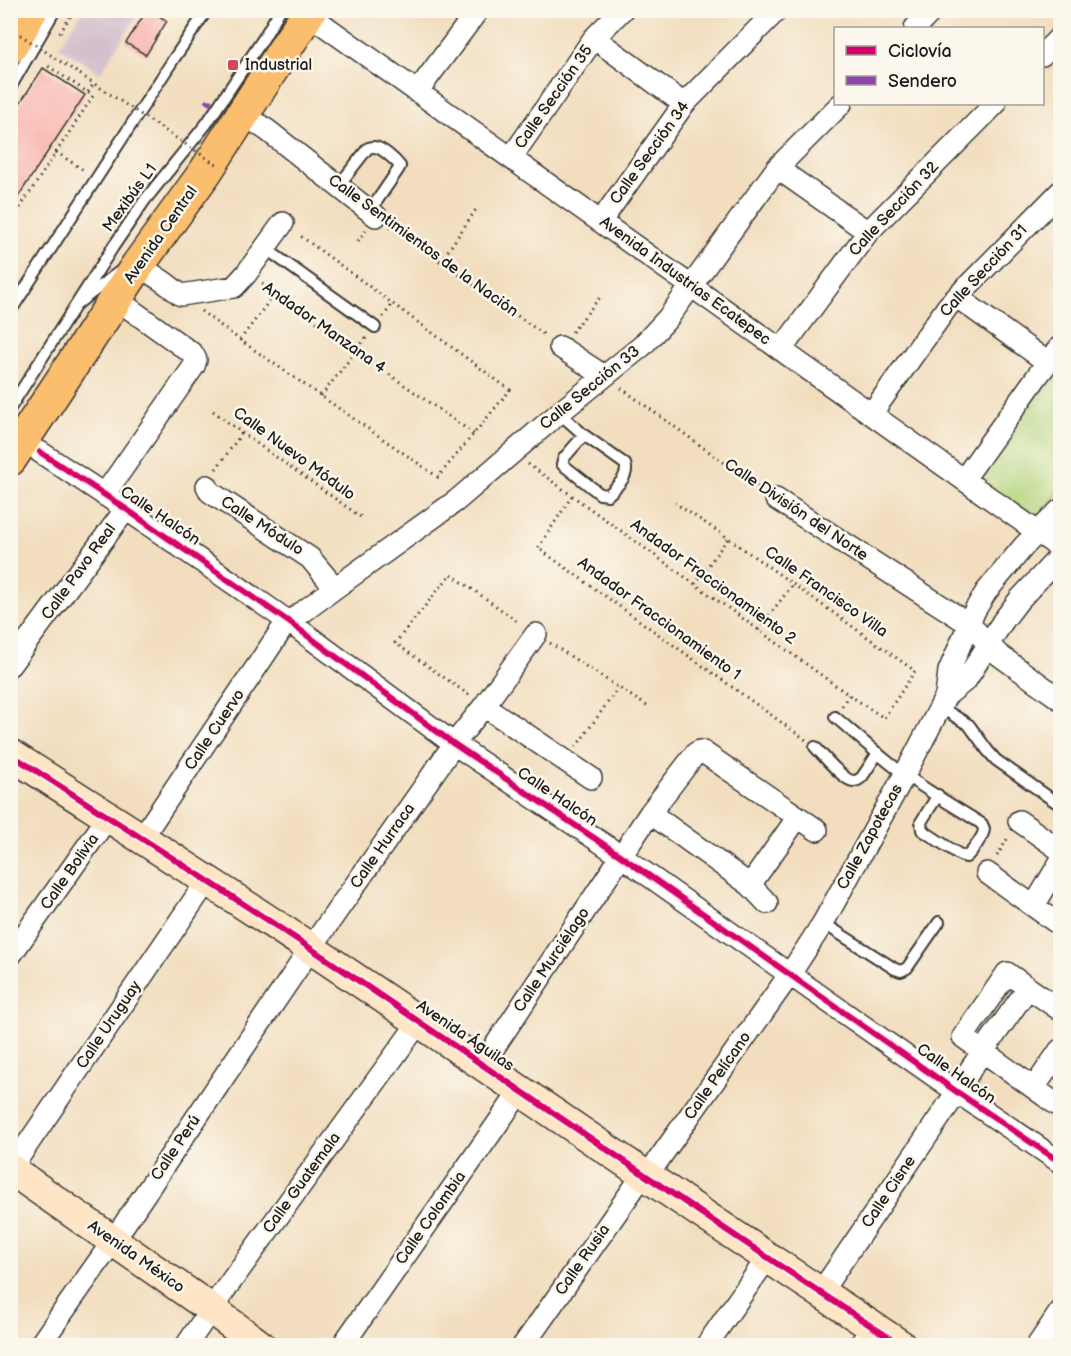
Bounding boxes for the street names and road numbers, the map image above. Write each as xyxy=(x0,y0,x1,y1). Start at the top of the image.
street label: Calle Sección 35 xyxy=(511,41,597,153)
street label: Calle Sección 34 xyxy=(606,97,694,208)
street label: Calle Sección 32 xyxy=(845,157,943,260)
street label: Mexibús L1 xyxy=(99,160,161,236)
street label: Calle Sentimientos de la Nación xyxy=(324,171,522,321)
street label: Avenida Central xyxy=(120,183,202,287)
street label: Avenida Industrias Ecatepec xyxy=(596,213,774,349)
street label: Calle Sección 31 xyxy=(936,221,1032,321)
street label: Andador Manzana 4 xyxy=(259,278,389,378)
street label: Calle Sección 33 xyxy=(536,342,644,434)
street label: Calle Nuevo Módulo xyxy=(229,403,359,505)
street label: Calle División del Norte xyxy=(721,455,872,565)
street label: Calle Halcón xyxy=(116,482,204,550)
street label: Calle Módulo xyxy=(217,492,307,560)
street label: Andador Fraccionamiento 2 xyxy=(626,515,800,649)
street label: Calle Pavo Real xyxy=(38,520,120,624)
street label: Calle Francisco Villa xyxy=(761,542,891,642)
street label: Andador Fraccionamiento 1 xyxy=(574,553,744,685)
street label: Calle Cuervo xyxy=(181,686,249,774)
street label: Calle Halcón xyxy=(513,763,601,831)
street label: Calle Zapotecas xyxy=(833,781,907,893)
street label: Calle Hurraca xyxy=(347,800,419,892)
street label: Calle Bolivia xyxy=(37,830,103,914)
street label: Calle Murciélago xyxy=(510,904,594,1016)
street label: Calle Uruguay xyxy=(73,977,146,1073)
street label: Avenida Águilas xyxy=(413,995,519,1076)
street label: Calle Pelícano xyxy=(681,1028,755,1124)
street label: Calle Halcón xyxy=(913,1040,999,1108)
street label: Calle Perú xyxy=(147,1112,205,1184)
street label: Calle Guatemala xyxy=(259,1129,345,1237)
street label: Calle Cisne xyxy=(858,1152,920,1232)
street label: Calle Colombia xyxy=(392,1168,470,1268)
street label: Avenida México xyxy=(84,1217,188,1297)
street label: Calle Rusia xyxy=(552,1221,614,1299)

